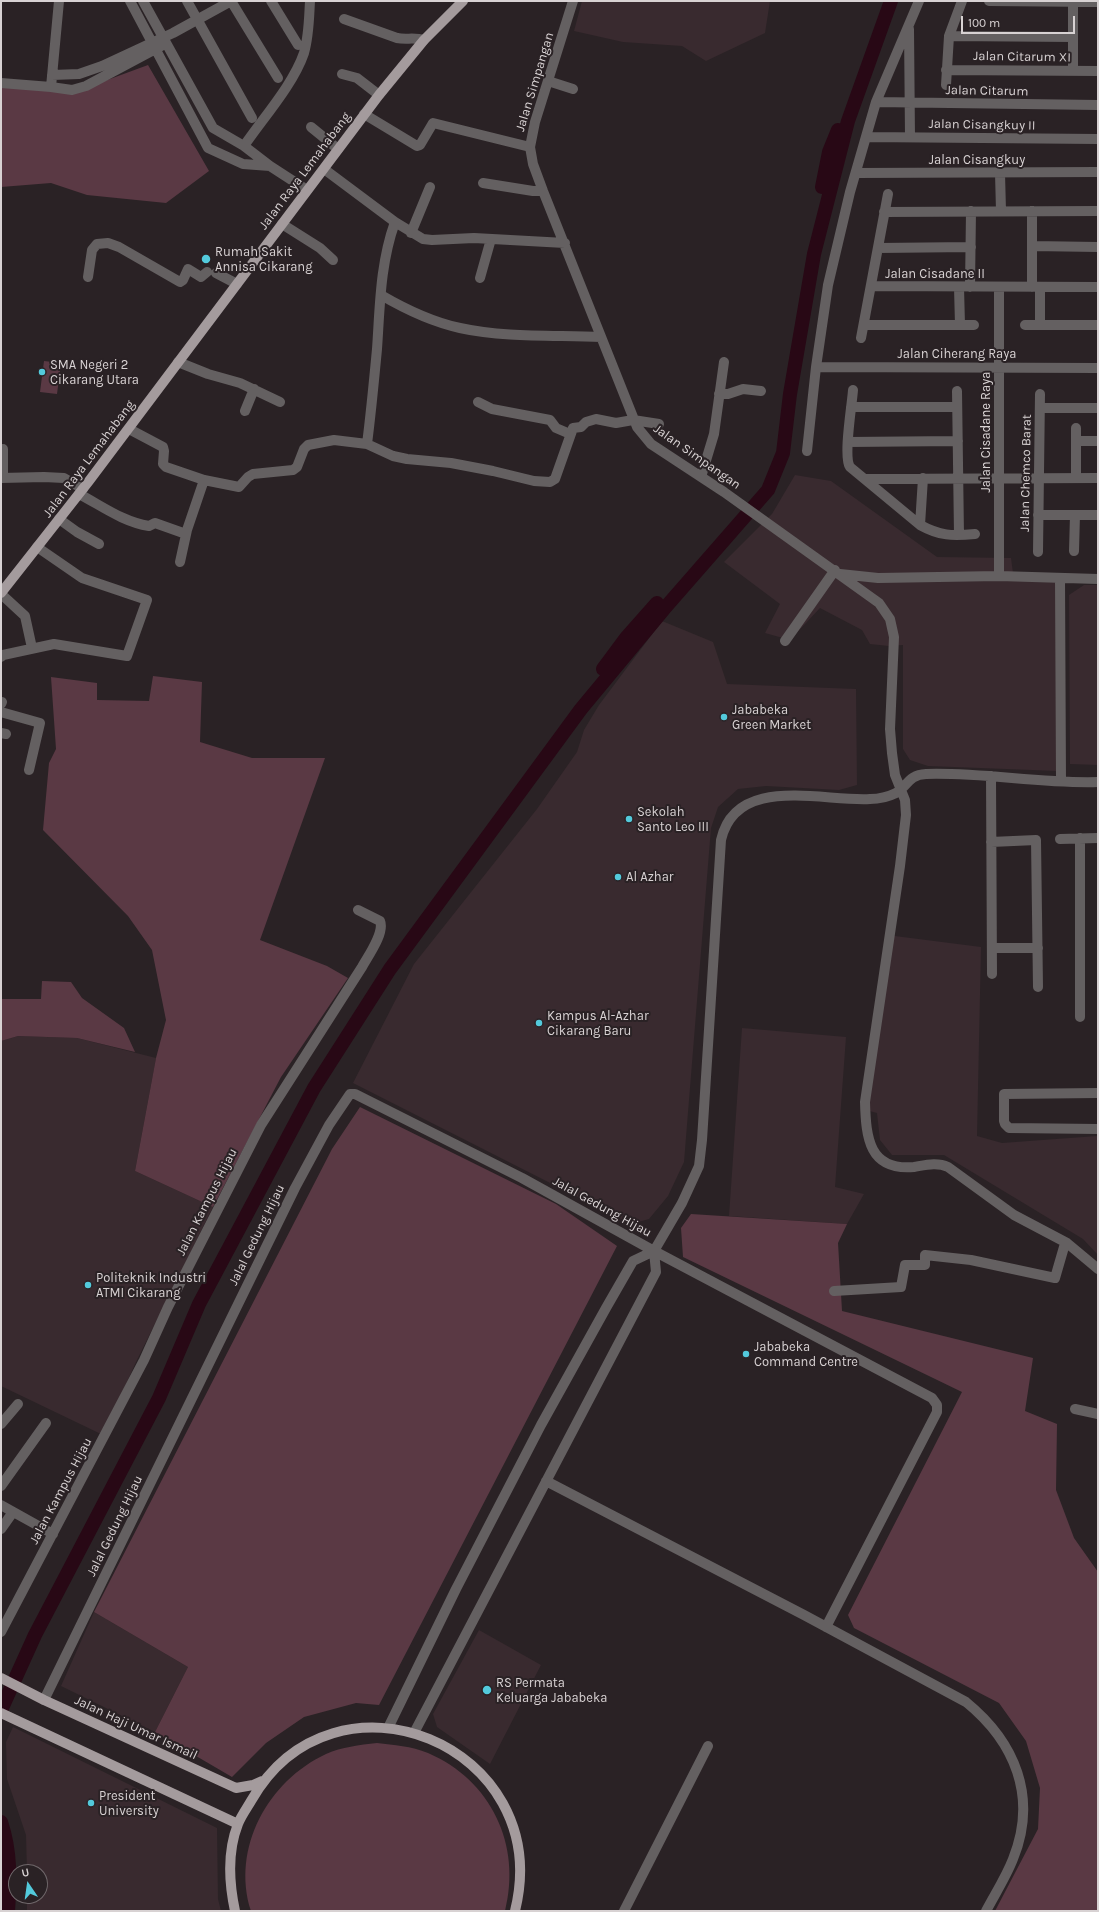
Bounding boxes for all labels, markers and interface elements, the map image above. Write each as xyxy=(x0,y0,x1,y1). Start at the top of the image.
scale bar xyxy=(963,8,1077,34)
text: 100 m xyxy=(968,16,1000,30)
street label: Jalan Simpangan xyxy=(512,30,558,134)
street label: Jalan Citarum XI xyxy=(973,48,1071,66)
street label: Jalan Citarum xyxy=(945,82,1029,100)
street label: Jalan Raya Lemahabang xyxy=(256,109,354,233)
street label: Jalan Cisangkuy II xyxy=(928,116,1036,134)
street label: Jalan Cisangkuy xyxy=(929,152,1025,168)
place label: Rumah Sakit Annisa Cikarang xyxy=(215,244,312,275)
marker: Rumah Sakit Annisa Cikarang xyxy=(200,253,212,265)
street label: Jalan Cisadane II xyxy=(885,266,985,282)
street label: Jalan Ciherang Raya xyxy=(898,346,1016,362)
place label: SMA Negeri 2 Cikarang Utara xyxy=(50,357,139,388)
marker: SMA Negeri 2 Cikarang Utara xyxy=(37,367,47,377)
street label: Jalan Cisadane Raya xyxy=(978,372,994,492)
street label: Jalan Raya Lemahabang xyxy=(40,397,138,521)
street label: Jalan Chemco Barat xyxy=(1017,414,1035,532)
street label: Jalan Simpangan xyxy=(650,421,744,493)
place label: Jababeka Green Market xyxy=(732,702,811,733)
marker: Jababeka Green Market xyxy=(719,712,729,722)
place label: Sekolah Santo Leo III xyxy=(637,804,709,835)
marker: Sekolah Santo Leo III xyxy=(624,814,634,824)
place label: Al Azhar xyxy=(626,869,674,885)
marker: Al Azhar xyxy=(613,872,623,882)
place label: Kampus Al-Azhar Cikarang Baru xyxy=(547,1008,649,1039)
marker: Kampus Al-Azhar Cikarang Baru xyxy=(534,1018,544,1028)
street label: Jalan Kampus Hijau xyxy=(173,1146,241,1258)
street label: Jalal Gedung Hijau xyxy=(550,1173,654,1241)
street label: Jalal Gedung Hijau xyxy=(226,1182,288,1288)
place label: Politeknik Industri ATMI Cikarang xyxy=(96,1270,206,1301)
marker: Politeknik Industri ATMI Cikarang xyxy=(83,1280,93,1290)
place label: Jababeka Command Centre xyxy=(754,1339,858,1370)
marker: Jababeka Command Centre xyxy=(741,1349,751,1359)
street label: Jalan Kampus Hijau xyxy=(26,1435,96,1547)
street label: Jalal Gedung Hijau xyxy=(84,1473,146,1579)
place label: RS Permata Keluarga Jababeka xyxy=(496,1675,607,1706)
marker: RS Permata Keluarga Jababeka xyxy=(481,1684,493,1696)
street label: Jalan Haji Umar Ismail xyxy=(72,1693,200,1763)
place label: President University xyxy=(99,1788,159,1819)
marker: President University xyxy=(86,1798,96,1808)
north arrow xyxy=(8,1864,48,1904)
text: U xyxy=(20,1866,31,1880)

